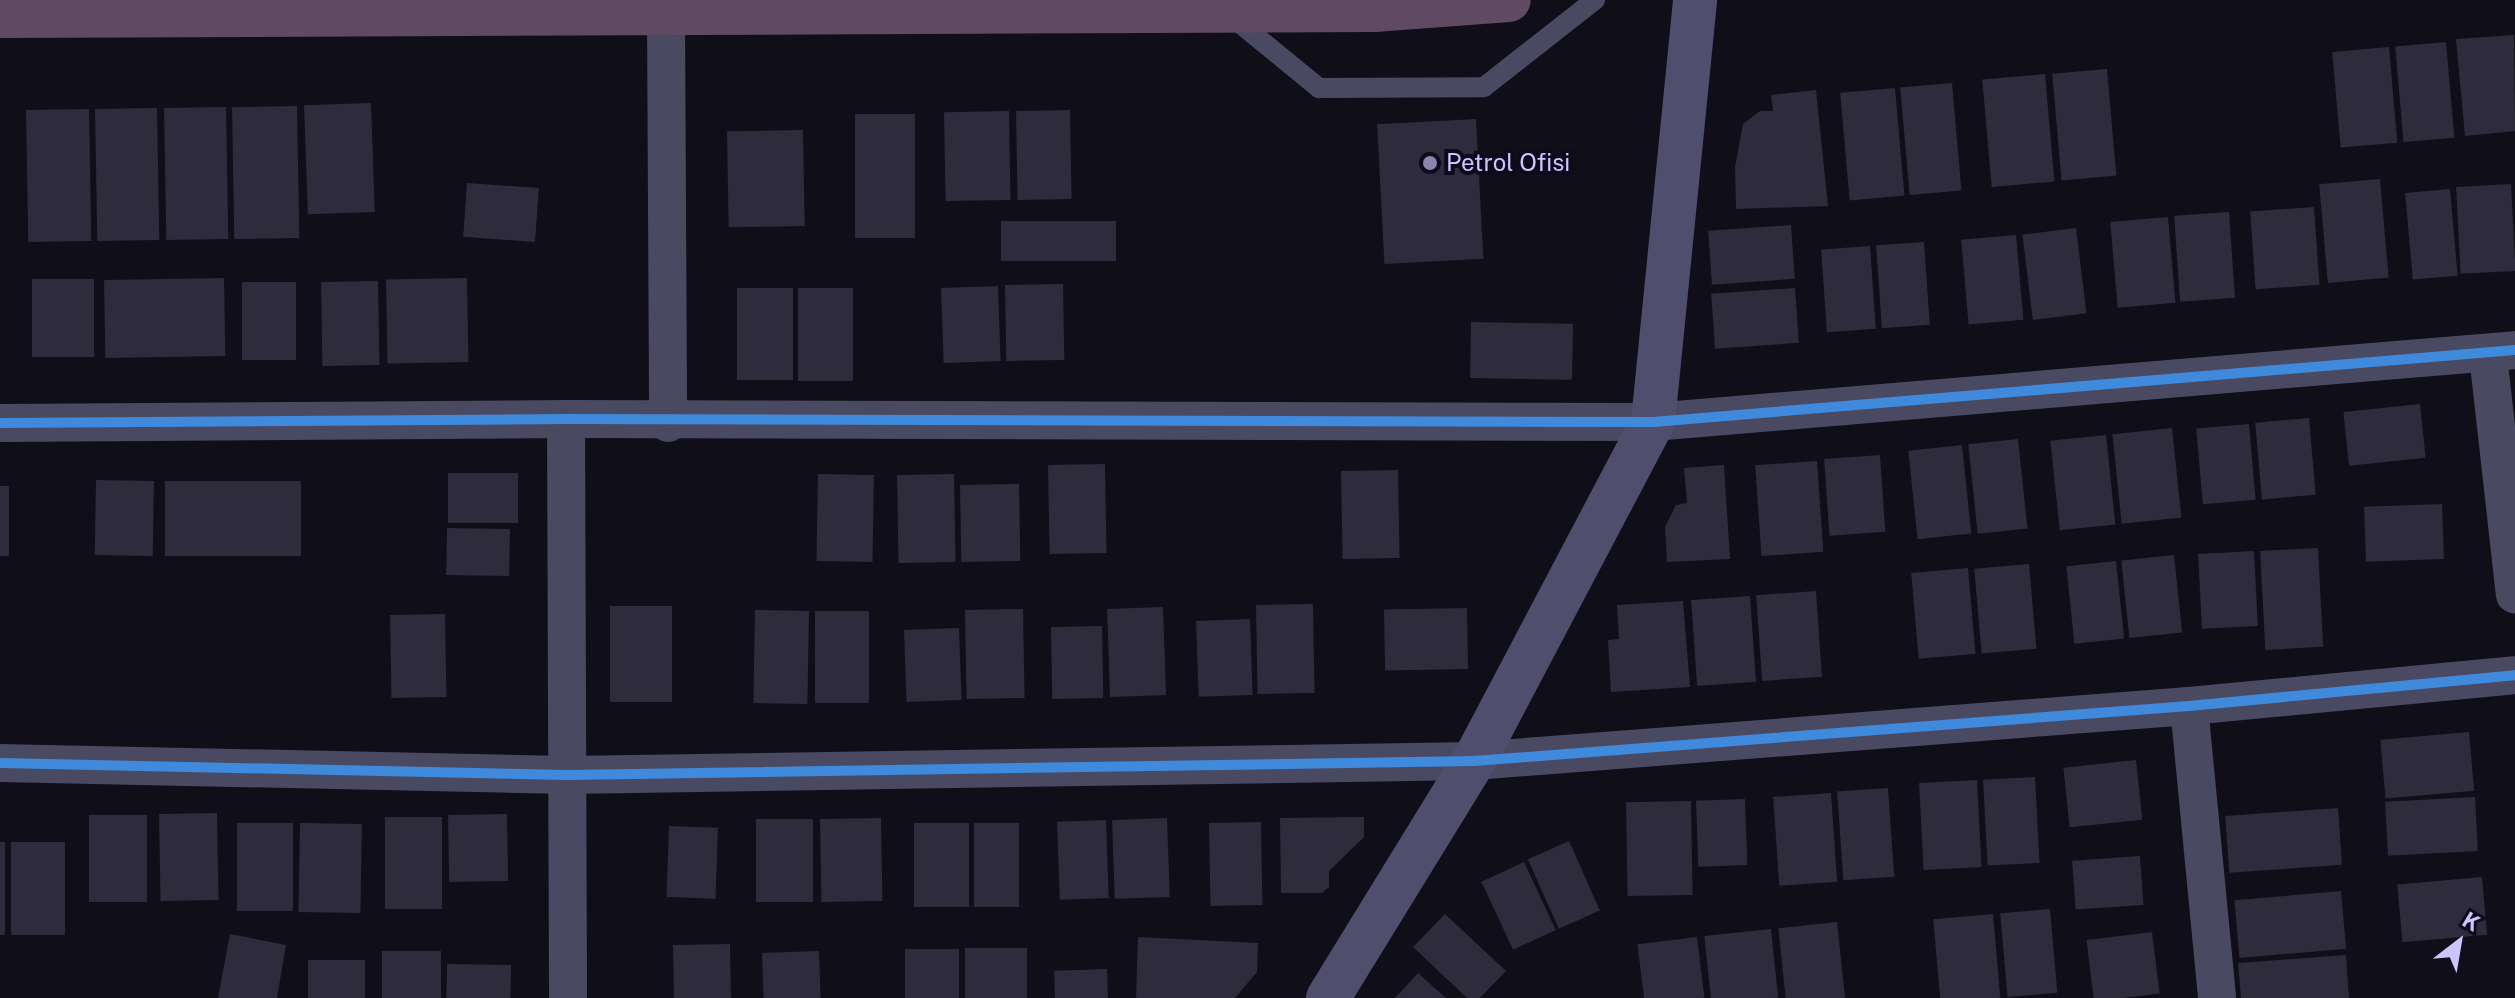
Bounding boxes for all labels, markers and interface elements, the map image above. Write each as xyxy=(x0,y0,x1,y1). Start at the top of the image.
place label: Petrol Ofisi xyxy=(1446,149,1570,177)
marker: Petrol Ofisi xyxy=(1421,154,1439,172)
north arrow xyxy=(2419,902,2499,982)
text: K xyxy=(2458,906,2485,937)

